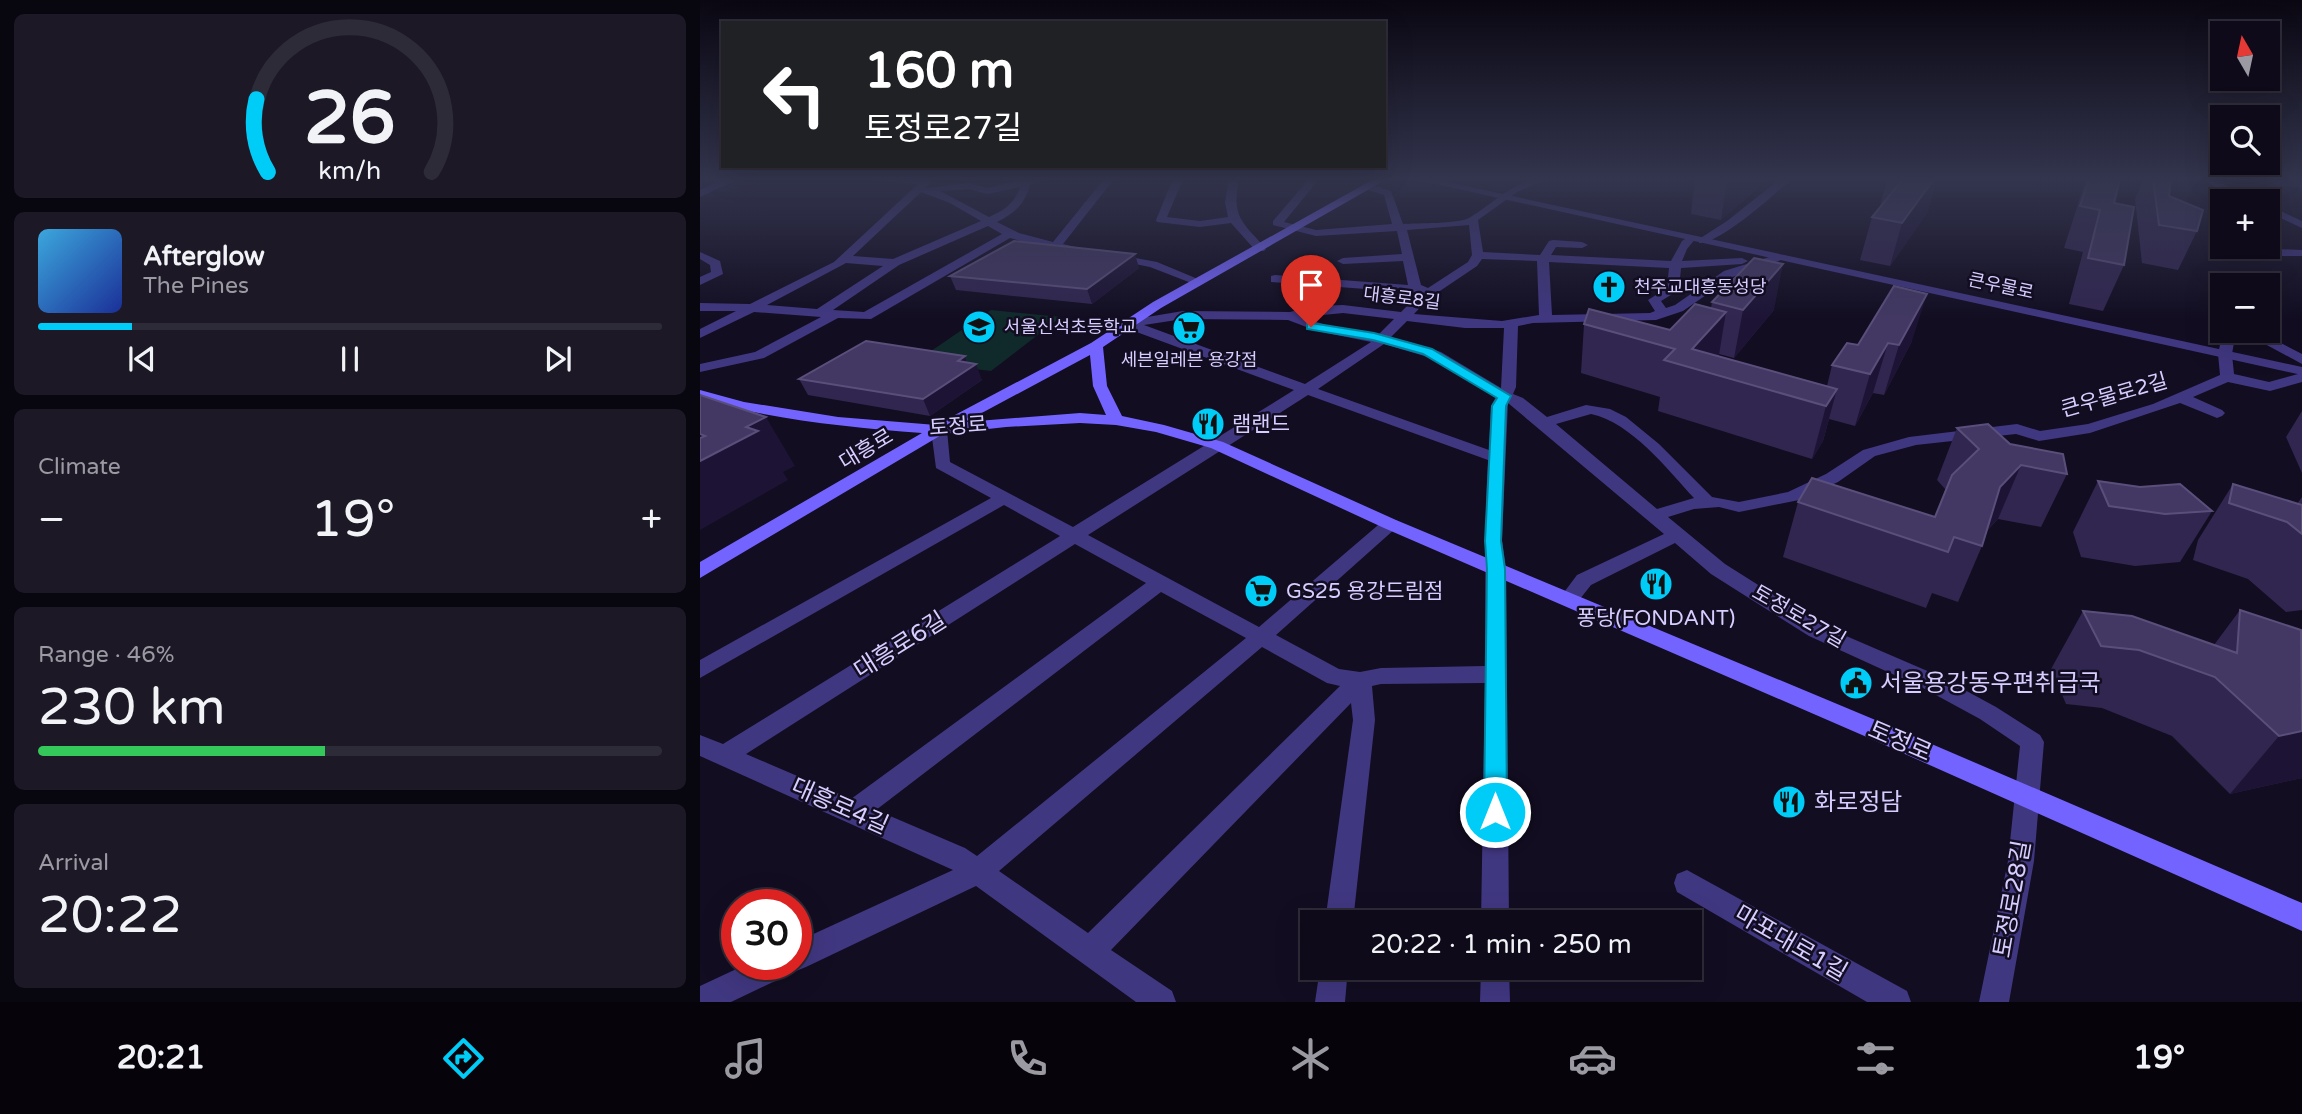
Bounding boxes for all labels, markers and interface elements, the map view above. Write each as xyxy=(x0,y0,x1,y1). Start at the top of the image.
north arrow xyxy=(2210,21,2280,91)
map controls xyxy=(2210,21,2280,343)
text: 160 m xyxy=(864,42,1014,101)
icon: left xyxy=(749,49,840,140)
text: 26 xyxy=(304,75,396,163)
button: search xyxy=(2210,105,2280,175)
text: 토정로27길 xyxy=(864,110,1022,148)
text: km/h xyxy=(319,156,381,186)
button: + xyxy=(2210,189,2280,259)
text: Afterglow xyxy=(143,241,265,272)
pin xyxy=(1281,255,1341,327)
icon: arrive xyxy=(1292,266,1330,304)
church icon: 천주교대흥동성당 xyxy=(1590,268,1628,306)
street label: 큰우물로 xyxy=(1966,268,2036,304)
text: The Pines xyxy=(143,272,249,300)
button: − xyxy=(2210,273,2280,343)
place label: 천주교대흥동성당 xyxy=(1634,276,1766,298)
street label: 대흥로8길 xyxy=(1362,282,1442,314)
school or university icon: 서울신석초등학교 xyxy=(960,308,998,346)
supermarket icon: 세븐일레븐 용강점 xyxy=(1170,309,1208,347)
place label: 서울신석초등학교 xyxy=(1004,316,1136,338)
icon: previous xyxy=(123,340,161,378)
icon: pause xyxy=(331,340,369,378)
icon: next xyxy=(539,340,577,378)
place label: 세븐일레븐 용강점 xyxy=(1120,349,1258,371)
street label: 큰우물로2길 xyxy=(2058,368,2170,423)
restaurant icon: 램랜드 xyxy=(1189,405,1227,443)
street label: 토정로 xyxy=(928,412,988,441)
place label: 램랜드 xyxy=(1232,412,1290,437)
street label: 대흥로 xyxy=(835,424,898,475)
text: Climate xyxy=(38,453,121,481)
text: 19° xyxy=(310,488,395,551)
text: − xyxy=(38,497,65,543)
text: + xyxy=(641,497,662,543)
restaurant icon: 퐁당(FONDANT) xyxy=(1637,565,1675,603)
supermarket icon: GS25 용강드림점 xyxy=(1242,572,1280,610)
place label: GS25 용강드림점 xyxy=(1286,579,1443,604)
street label: 토정로27길 xyxy=(1748,580,1850,653)
street label: 대흥로6길 xyxy=(849,606,952,685)
place label: 퐁당(FONDANT) xyxy=(1577,606,1735,631)
text: Range · 46% xyxy=(38,641,174,669)
public building icon: 서울용강동우편취급국 xyxy=(1837,664,1875,702)
place label: 서울용강동우편취급국 xyxy=(1880,669,2101,698)
text: 230 km xyxy=(38,676,226,739)
street label: 토정로 xyxy=(1864,715,1936,768)
street label: 대흥로4길 xyxy=(787,772,893,841)
position arrow xyxy=(1458,775,1532,849)
restaurant icon: 화로정담 xyxy=(1770,783,1808,821)
place label: 화로정담 xyxy=(1814,788,1902,817)
street label: 토정로28길 xyxy=(1988,838,2037,960)
text: Arrival xyxy=(38,849,109,877)
text: 20:22 xyxy=(38,884,182,947)
speed limit sign: 30 xyxy=(721,889,812,980)
street label: 마포대로1길 xyxy=(1729,900,1852,987)
text: 20:22 · 1 min · 250 m xyxy=(1370,929,1632,960)
icon: directions xyxy=(439,1034,488,1083)
icon: music xyxy=(721,1034,770,1083)
icon: phone xyxy=(1003,1034,1052,1083)
icon: climate xyxy=(1286,1034,1335,1083)
icon: car xyxy=(1568,1034,1617,1083)
icon: filters xyxy=(1851,1034,1900,1083)
text: 20:21 xyxy=(117,1039,205,1077)
text: 19° xyxy=(2133,1039,2185,1077)

